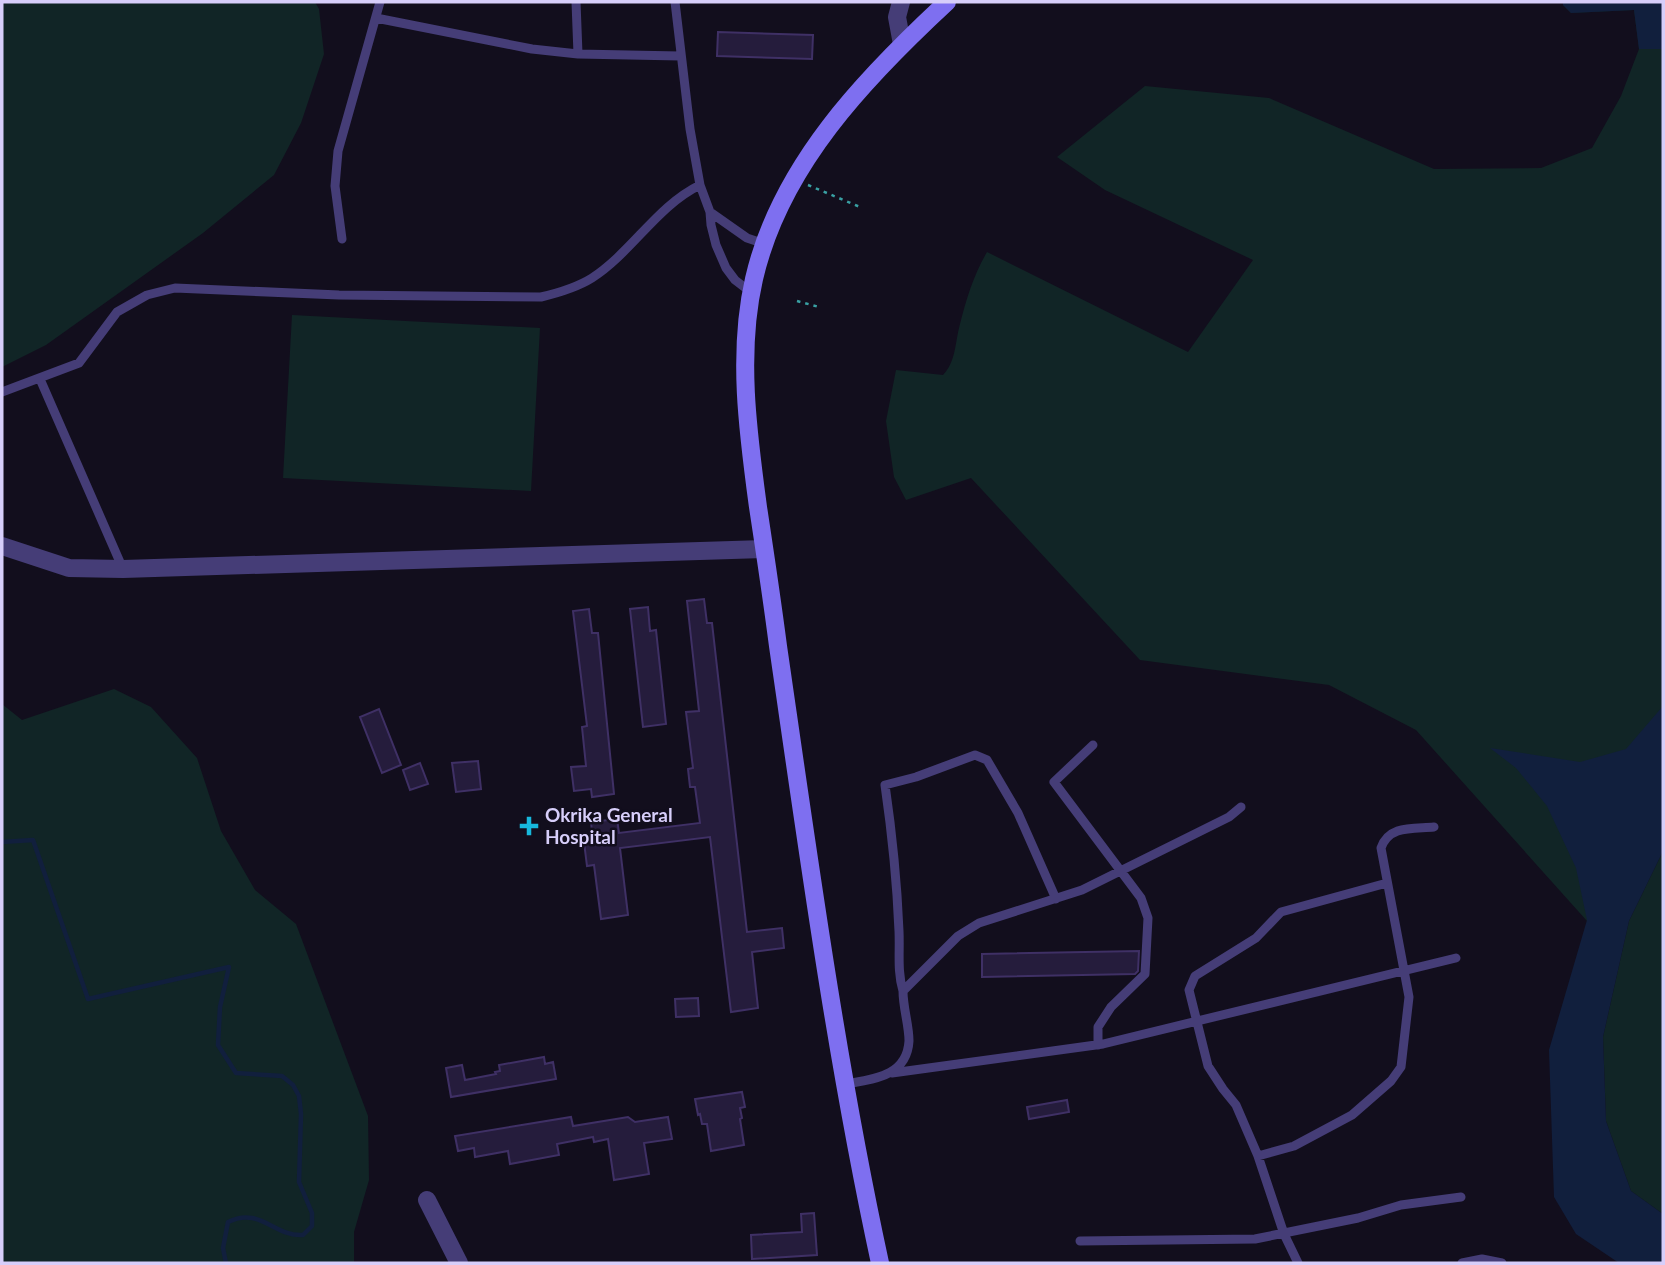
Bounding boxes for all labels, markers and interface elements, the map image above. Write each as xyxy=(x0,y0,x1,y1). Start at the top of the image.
place label: Okrika General Hospital xyxy=(545,803,673,848)
marker: Okrika General Hospital xyxy=(519,816,539,836)

